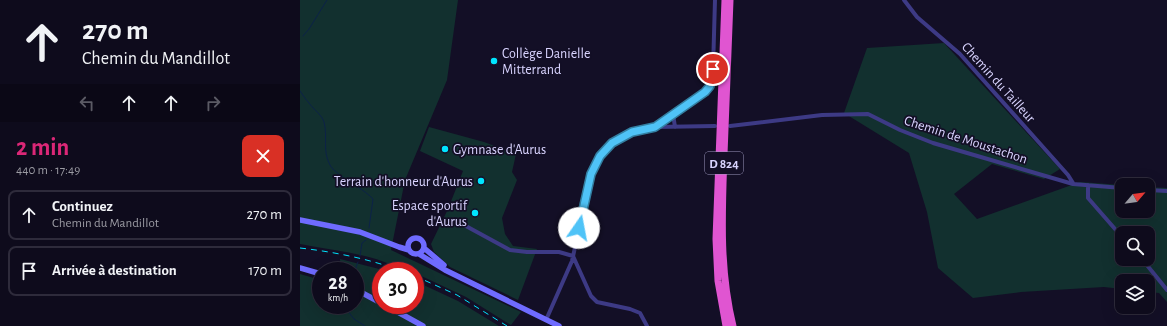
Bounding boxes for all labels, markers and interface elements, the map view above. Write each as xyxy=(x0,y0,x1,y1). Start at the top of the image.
icon: ahead xyxy=(16,16,68,68)
text: 270 m xyxy=(82,17,149,45)
street label: Chemin du Tailleur xyxy=(959,40,1038,126)
place label: Collège Danielle Mitterrand xyxy=(502,47,591,77)
text: Chemin du Mandillot xyxy=(82,50,230,68)
pin xyxy=(696,52,730,86)
marker: Collège Danielle Mitterrand xyxy=(489,56,499,66)
icon: arrive xyxy=(702,58,724,80)
icon: left xyxy=(76,92,98,114)
icon: ahead xyxy=(118,92,140,114)
icon: ahead xyxy=(160,92,182,114)
icon: right xyxy=(202,92,224,114)
street label: Chemin de Moustachon xyxy=(902,113,1029,166)
button: close xyxy=(242,135,284,177)
text: 2 min xyxy=(16,136,69,160)
place label: Gymnase d'Aurus xyxy=(453,143,546,157)
marker: Gymnase d'Aurus xyxy=(440,144,450,154)
road number: D 824 xyxy=(705,152,743,174)
text: 440 m · 17:49 xyxy=(16,164,80,177)
place label: Terrain d'honneur d'Aurus xyxy=(334,175,473,189)
marker: Terrain d'honneur d'Aurus xyxy=(476,176,486,186)
north arrow xyxy=(1115,178,1155,218)
map controls xyxy=(1115,178,1155,314)
text: Continuez xyxy=(52,199,113,214)
place label: Espace sportif d'Aurus xyxy=(392,199,468,229)
icon: ahead xyxy=(18,204,40,226)
text: 270 m xyxy=(247,207,282,222)
position arrow xyxy=(558,207,600,249)
marker: Espace sportif d'Aurus xyxy=(470,208,480,218)
text: Chemin du Mandillot xyxy=(52,217,159,230)
button: search xyxy=(1115,226,1155,266)
icon: arrive xyxy=(18,260,40,282)
speed limit sign: 30 xyxy=(372,262,424,314)
text: Arrivée à destination xyxy=(52,263,177,278)
text: 170 m xyxy=(248,263,282,278)
text: 28 xyxy=(328,273,348,293)
button: layers xyxy=(1115,274,1155,314)
text: km/h xyxy=(328,293,348,303)

